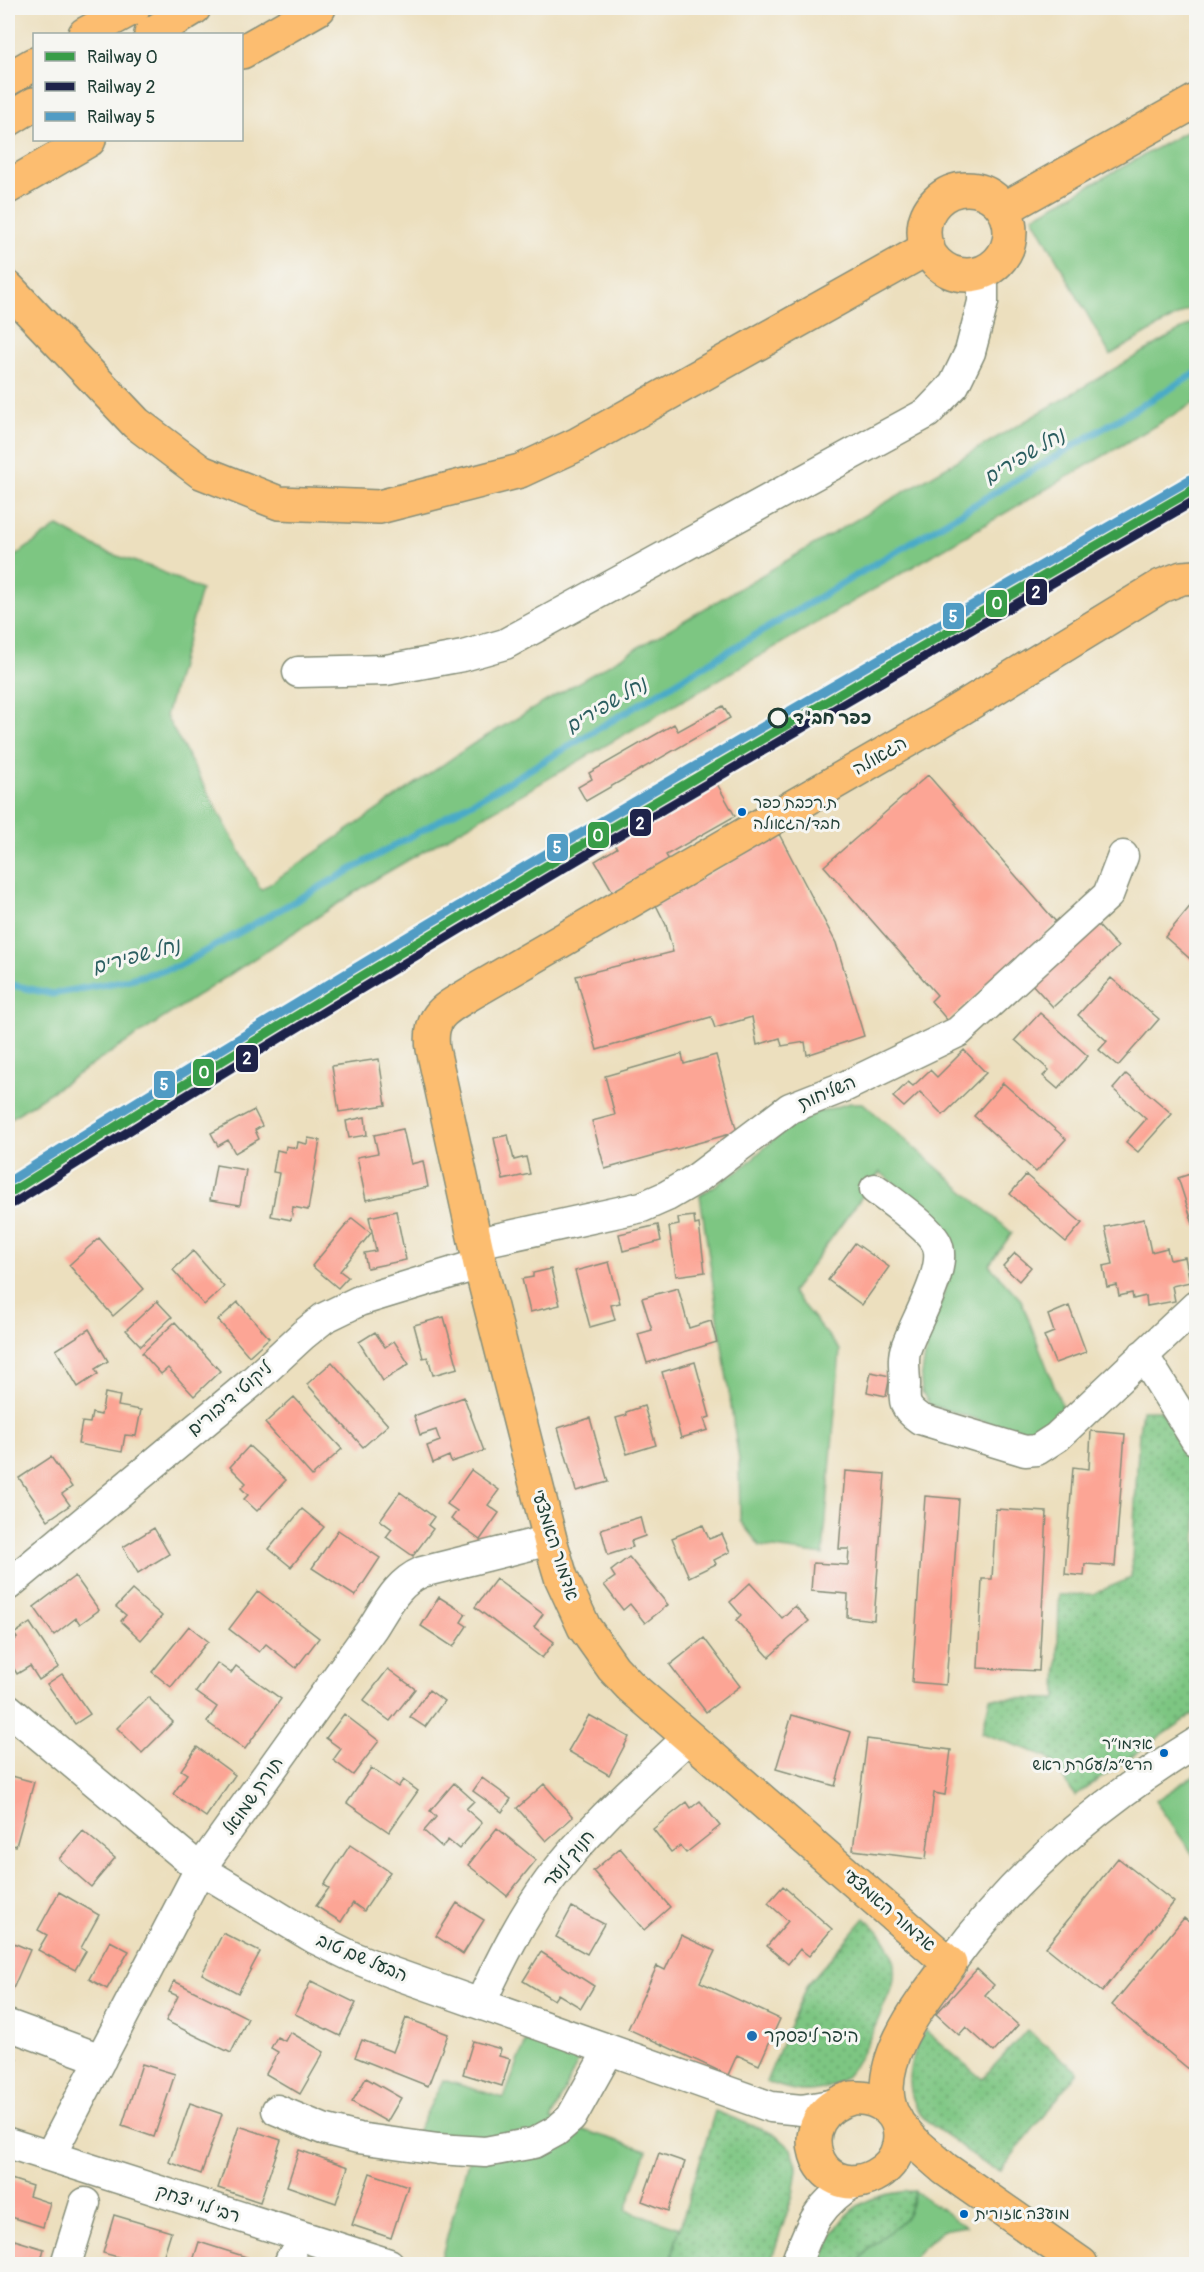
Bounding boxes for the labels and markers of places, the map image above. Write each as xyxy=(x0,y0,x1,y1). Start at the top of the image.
place label: כפר חב"ד xyxy=(793,707,871,730)
marker: כפר חב"ד xyxy=(768,708,788,728)
place label: ת.רכבת כפר חבד/הגאולה xyxy=(753,793,840,834)
marker: ת.רכבת כפר חבד/הגאולה xyxy=(736,806,748,818)
place label: אדמו״ר הרש״ב/עטרת ראש xyxy=(1032,1734,1153,1775)
marker: אדמו״ר הרש״ב/עטרת ראש xyxy=(1158,1747,1170,1759)
place label: היפר ליפסקר xyxy=(764,2025,859,2048)
marker: היפר ליפסקר xyxy=(745,2029,759,2043)
place label: מועצה אזורית xyxy=(974,2204,1070,2224)
marker: מועצה אזורית xyxy=(958,2208,970,2220)

